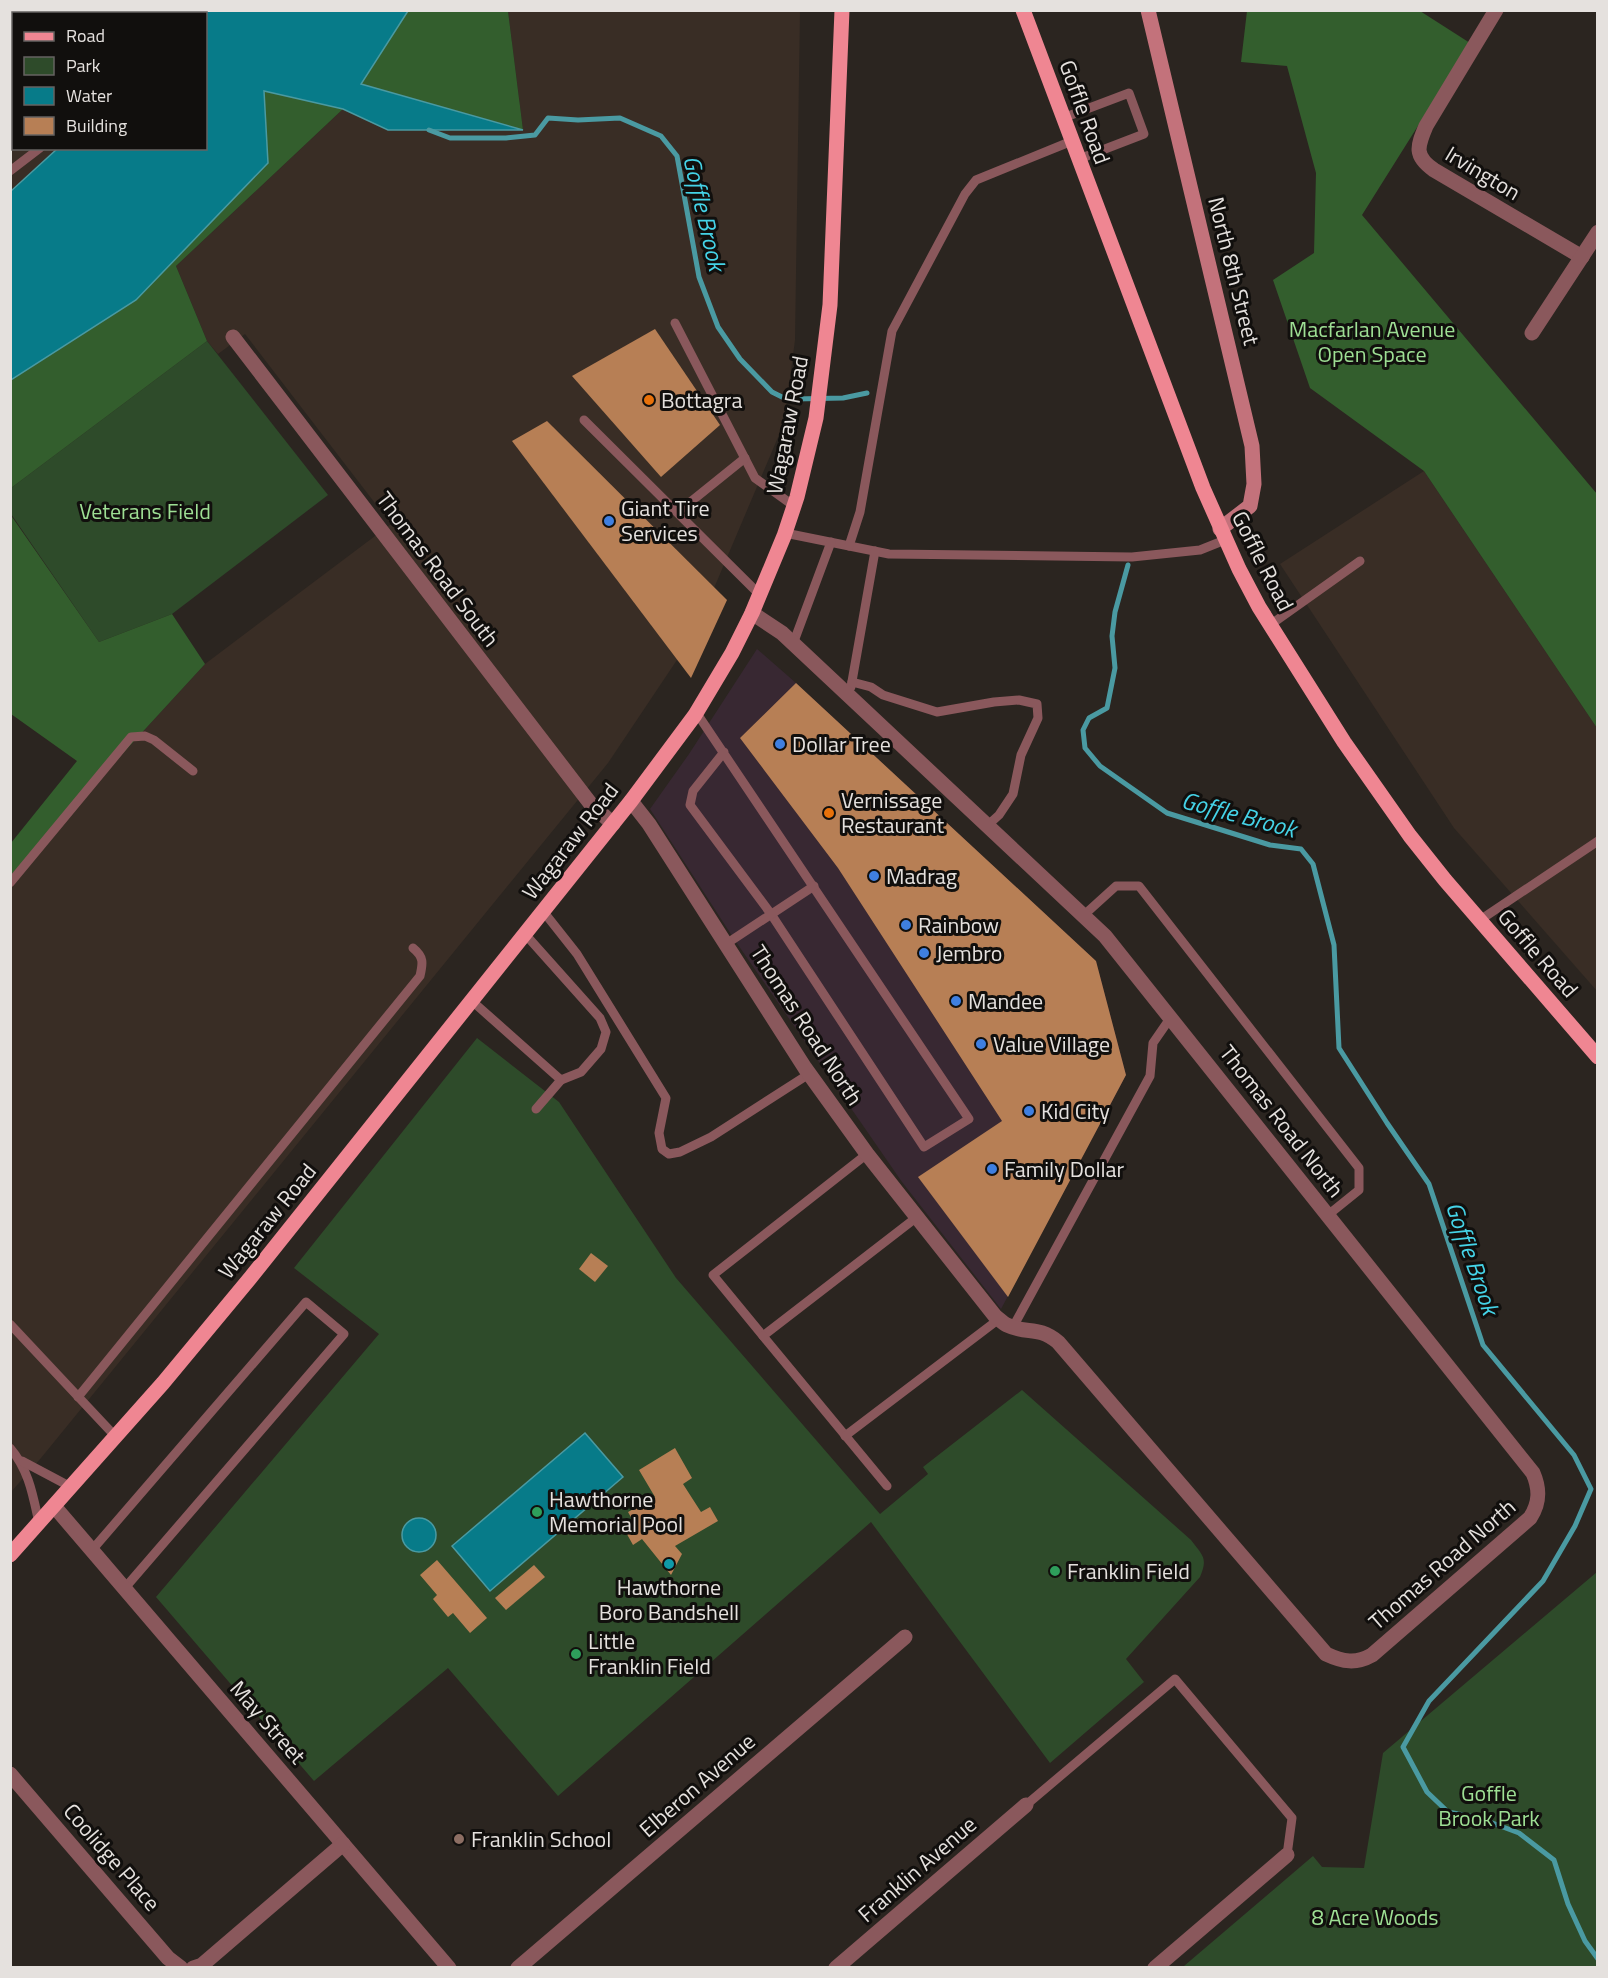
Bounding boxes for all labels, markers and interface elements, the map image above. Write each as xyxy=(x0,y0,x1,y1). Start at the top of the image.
legend xyxy=(12,12,207,150)
text: Road xyxy=(66,22,105,49)
text: Park xyxy=(66,52,101,79)
street label: Goffle Road xyxy=(1050,55,1120,169)
text: Water xyxy=(66,82,112,109)
text: Building xyxy=(66,112,127,139)
street label: Irvington xyxy=(1439,137,1527,209)
water label: Goffle Brook xyxy=(674,152,736,277)
street label: North 8th Street xyxy=(1199,193,1269,349)
park label: Macfarlan Avenue Open Space xyxy=(1289,312,1455,371)
street label: Wagaraw Road xyxy=(757,353,817,497)
place label: Bottagra xyxy=(661,383,743,417)
marker: Bottagra xyxy=(642,393,656,407)
street label: Thomas Road South xyxy=(368,484,508,654)
place label: Giant Tire Services xyxy=(621,491,710,550)
park label: Veterans Field xyxy=(79,494,211,528)
street label: Goffle Road xyxy=(1223,505,1303,617)
marker: Giant Tire Services xyxy=(602,514,616,528)
place label: Dollar Tree xyxy=(792,727,891,761)
marker: Dollar Tree xyxy=(773,737,787,751)
street label: Wagaraw Road xyxy=(513,775,627,907)
water label: Goffle Brook xyxy=(1178,781,1304,847)
place label: Vernissage Restaurant xyxy=(841,783,945,842)
marker: Vernissage Restaurant xyxy=(822,806,836,820)
place label: Madrag xyxy=(886,859,957,893)
marker: Madrag xyxy=(867,869,881,883)
street label: Goffle Road xyxy=(1490,901,1586,1005)
place label: Rainbow xyxy=(918,908,999,942)
marker: Rainbow xyxy=(899,918,913,932)
place label: Jembro xyxy=(936,936,1002,970)
street label: Thomas Road North xyxy=(742,938,872,1112)
marker: Jembro xyxy=(917,946,931,960)
place label: Mandee xyxy=(968,984,1043,1018)
marker: Mandee xyxy=(949,994,963,1008)
place label: Value Village xyxy=(993,1027,1110,1061)
marker: Value Village xyxy=(974,1037,988,1051)
street label: Thomas Road North xyxy=(1212,1037,1352,1205)
place label: Kid City xyxy=(1041,1094,1110,1128)
marker: Kid City xyxy=(1022,1104,1036,1118)
place label: Family Dollar xyxy=(1004,1152,1125,1186)
street label: Wagaraw Road xyxy=(210,1156,324,1286)
marker: Family Dollar xyxy=(985,1162,999,1176)
water label: Goffle Brook xyxy=(1437,1197,1510,1322)
place label: Hawthorne Memorial Pool xyxy=(549,1482,683,1541)
street label: Thomas Road North xyxy=(1361,1490,1523,1638)
marker: Hawthorne Memorial Pool xyxy=(530,1505,544,1519)
place label: Franklin Field xyxy=(1067,1554,1190,1588)
marker: Hawthorne Boro Bandshell xyxy=(662,1557,676,1571)
marker: Franklin Field xyxy=(1048,1564,1062,1578)
place label: Hawthorne Boro Bandshell xyxy=(599,1570,739,1629)
place label: Little Franklin Field xyxy=(588,1624,711,1683)
marker: Little Franklin Field xyxy=(569,1647,583,1661)
street label: May Street xyxy=(222,1673,314,1772)
street label: Elberon Avenue xyxy=(631,1725,763,1845)
park label: Goffle Brook Park xyxy=(1438,1776,1540,1835)
street label: Coolidge Place xyxy=(55,1795,169,1919)
street label: Franklin Avenue xyxy=(850,1808,984,1930)
place label: Franklin School xyxy=(471,1822,611,1856)
marker: Franklin School xyxy=(452,1832,466,1846)
park label: 8 Acre Woods xyxy=(1311,1900,1439,1934)

